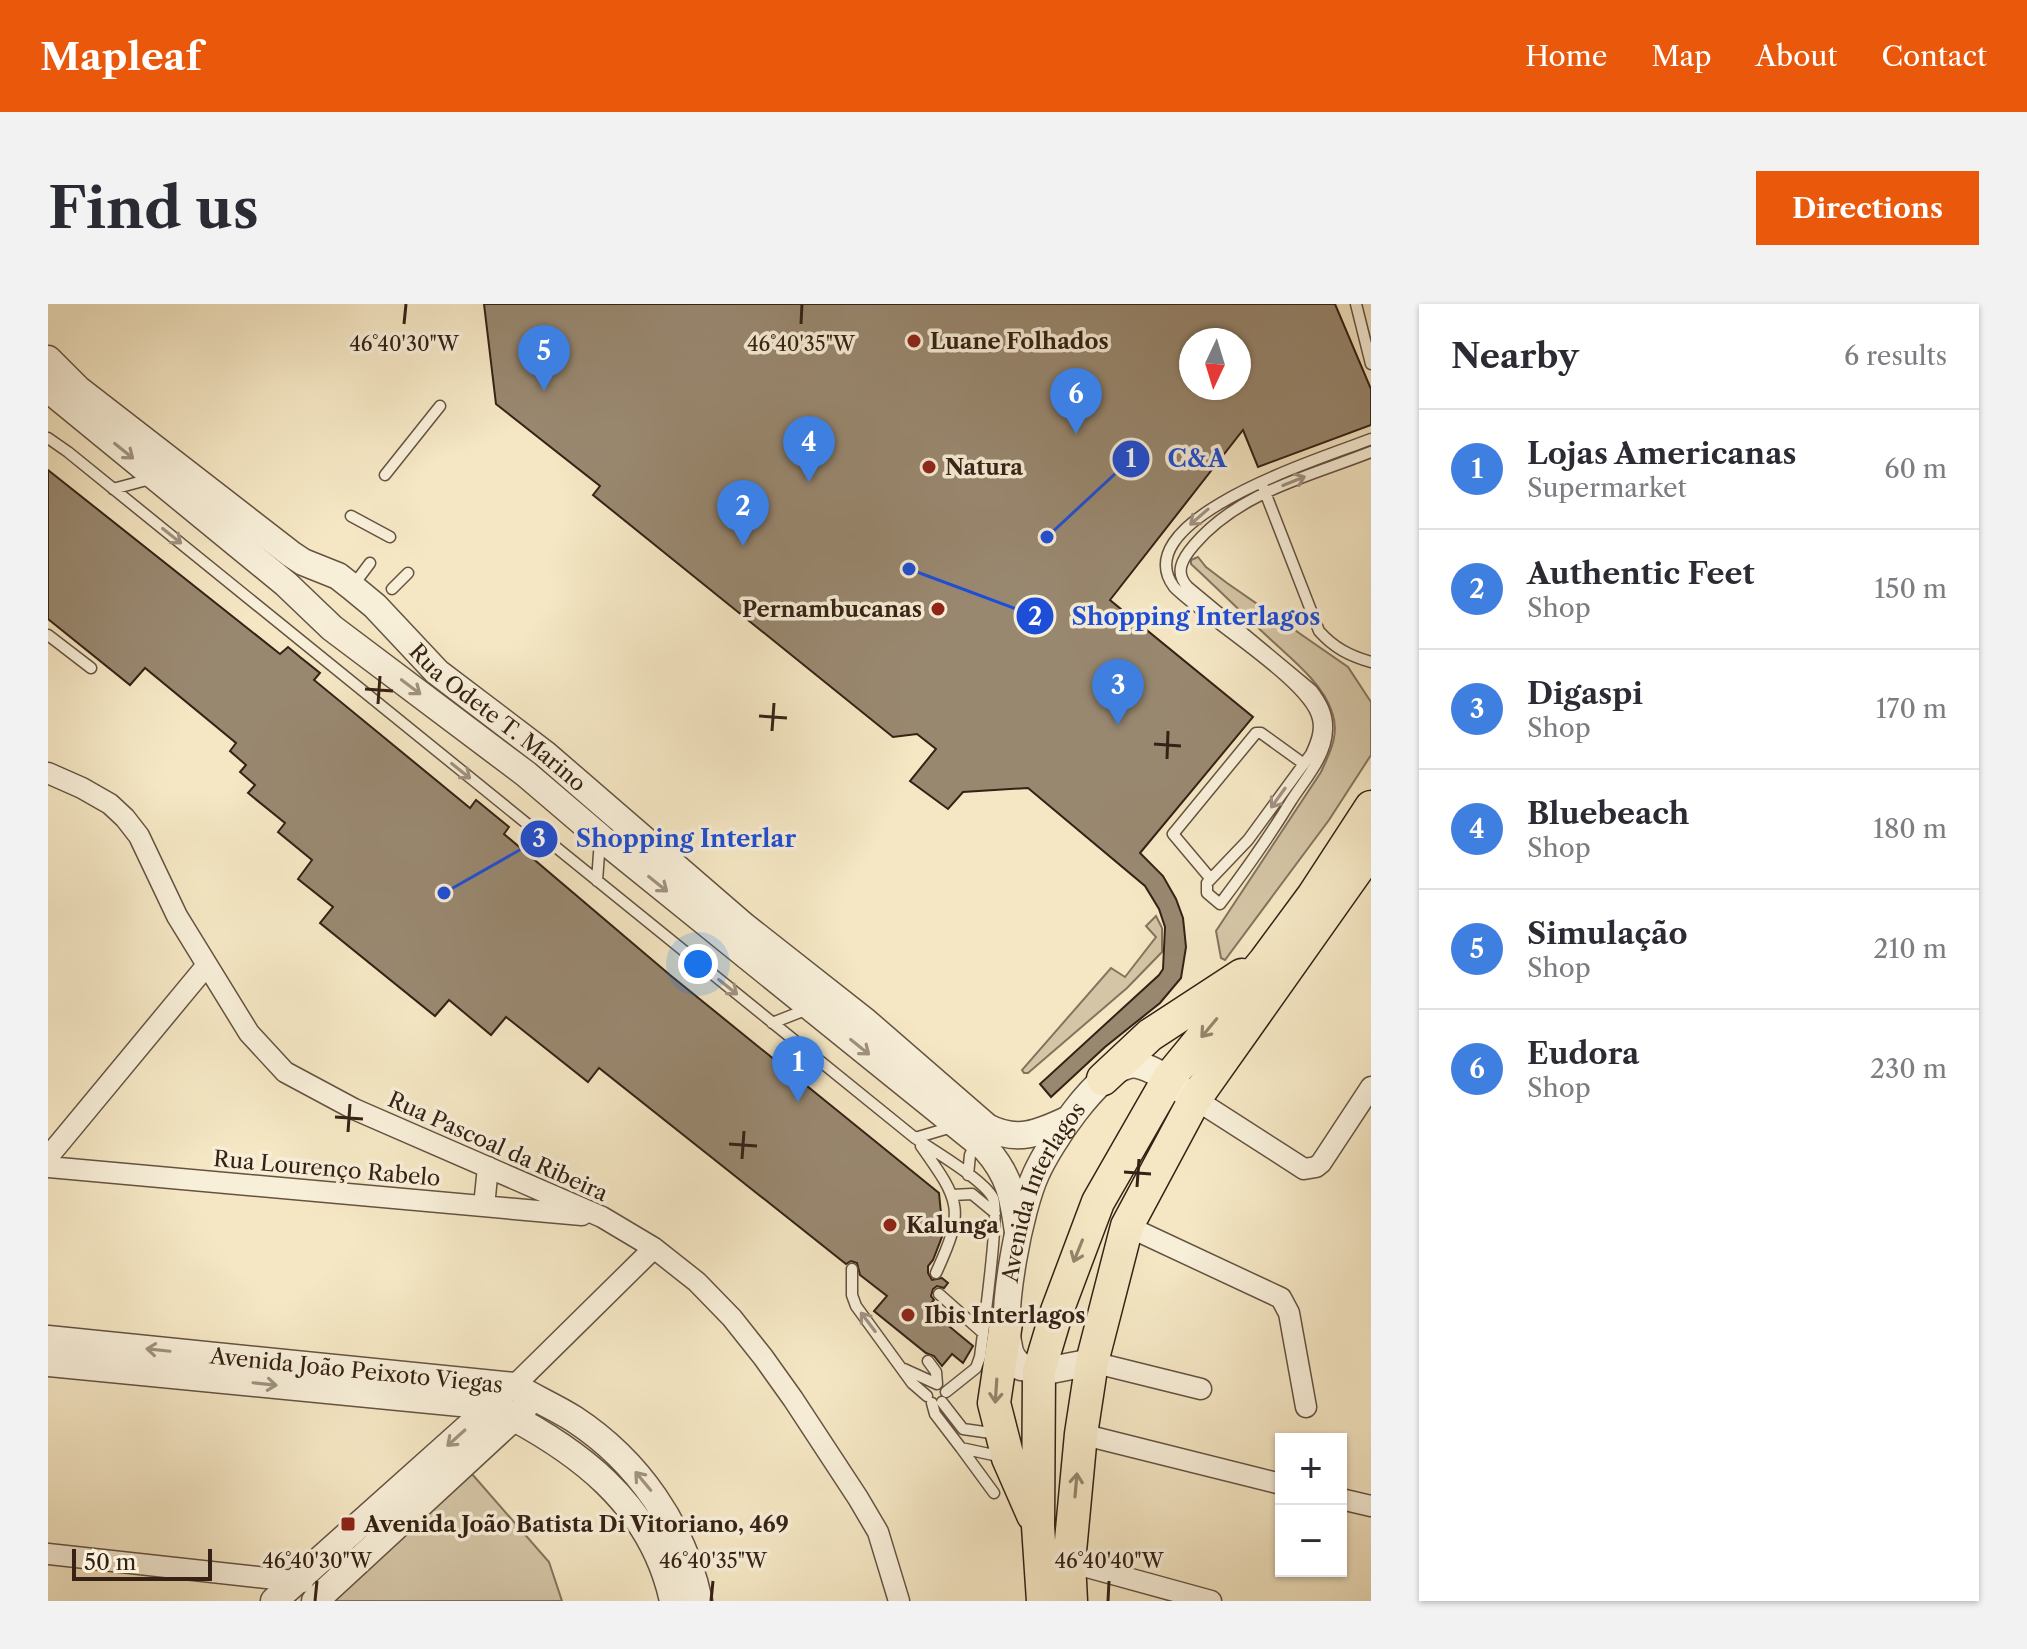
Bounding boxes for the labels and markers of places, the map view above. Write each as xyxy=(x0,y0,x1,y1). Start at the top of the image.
pin: 5 xyxy=(518,325,570,391)
place label: Luane Folhados xyxy=(930,328,1109,355)
marker: Luane Folhados xyxy=(905,332,923,350)
pin: 6 xyxy=(1050,368,1102,434)
pin: 4 xyxy=(783,416,835,482)
callout: C&A xyxy=(1111,435,1242,483)
place label: Natura xyxy=(945,454,1023,481)
marker: Natura xyxy=(920,458,938,476)
pin: 2 xyxy=(717,480,769,546)
callout: Shopping Interlagos xyxy=(1015,592,1336,640)
place label: Pernambucanas xyxy=(742,596,922,623)
marker: Pernambucanas xyxy=(929,600,947,618)
pin: 3 xyxy=(1092,659,1144,725)
callout: Shopping Interlar xyxy=(519,815,812,863)
pin: 1 xyxy=(772,1036,824,1102)
place label: Kalunga xyxy=(906,1212,999,1239)
marker: Kalunga xyxy=(881,1216,899,1234)
place label: Ibis Interlagos xyxy=(924,1302,1085,1329)
marker: Ibis Interlagos xyxy=(899,1306,917,1324)
place label: Avenida João Batista Di Vitoriano, 469 xyxy=(363,1511,789,1538)
marker: Avenida João Batista Di Vitoriano, 469 xyxy=(339,1515,357,1533)

